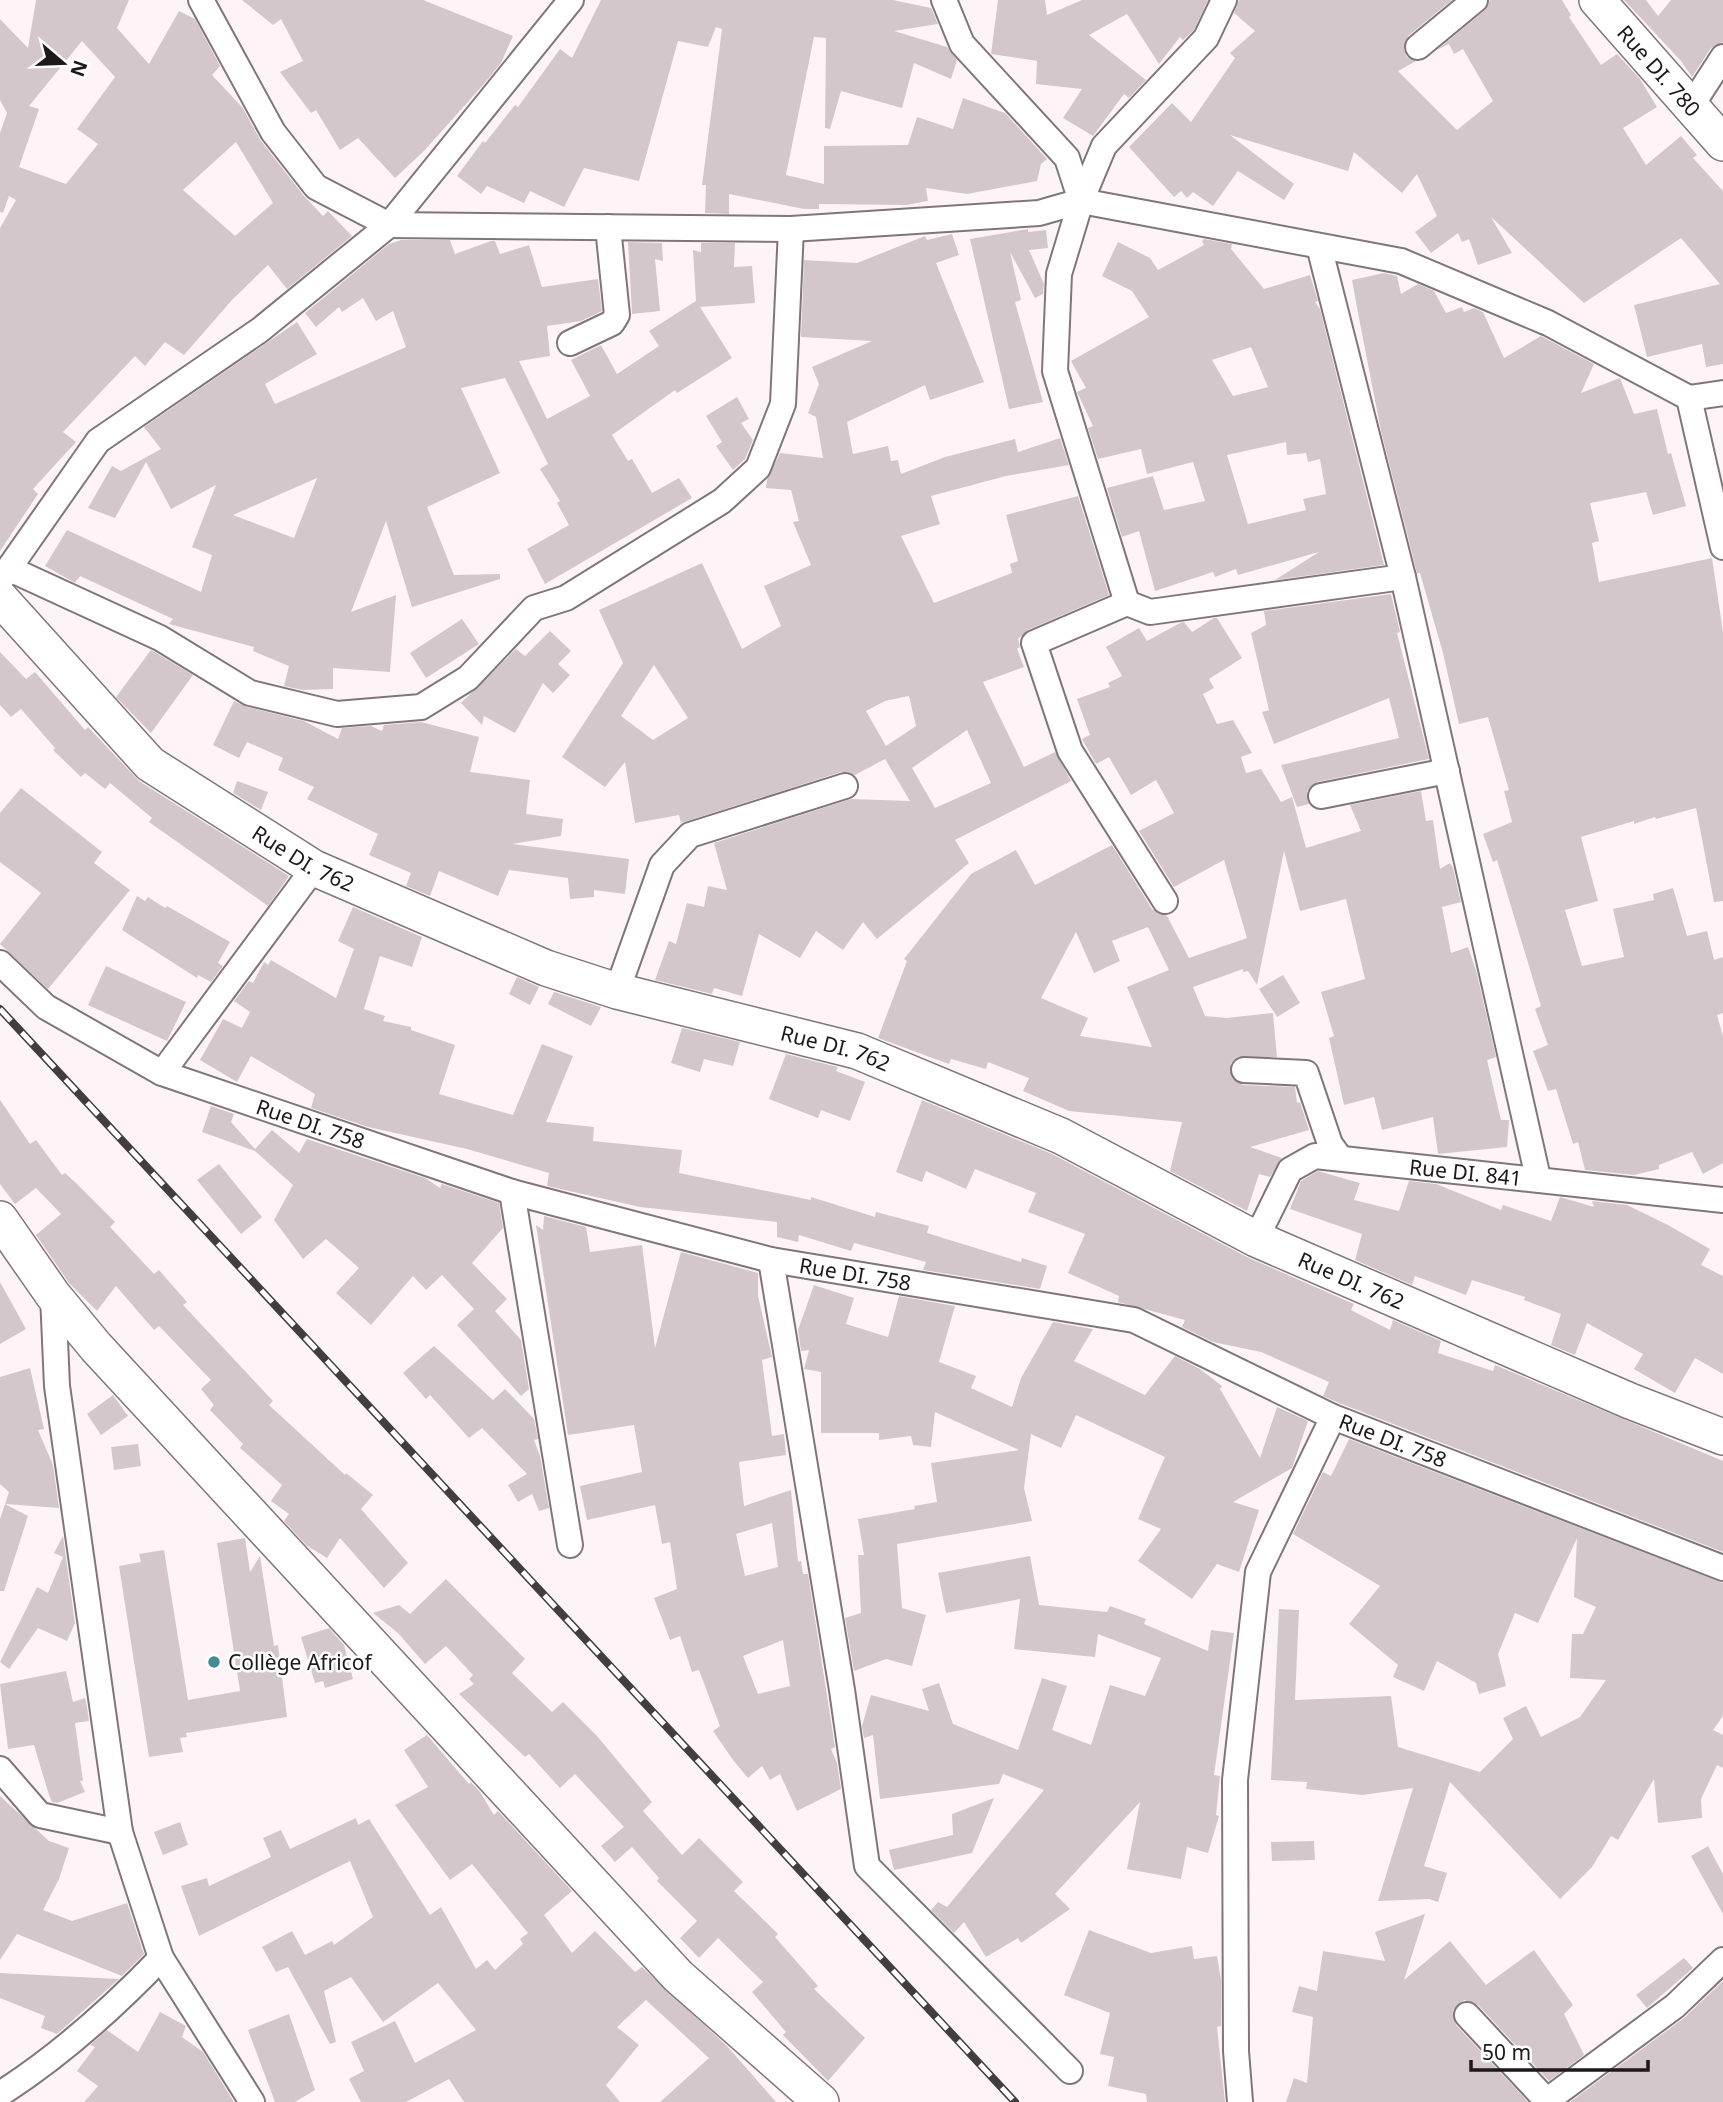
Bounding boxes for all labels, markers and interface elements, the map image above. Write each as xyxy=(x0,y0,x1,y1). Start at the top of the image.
street label: Rue DI. 780 xyxy=(1611,19,1707,122)
north arrow xyxy=(28,28,98,98)
text: N xyxy=(64,57,94,80)
street label: Rue DI. 762 xyxy=(247,818,359,898)
street label: Rue DI. 762 xyxy=(778,1018,895,1077)
street label: Rue DI. 758 xyxy=(253,1092,369,1155)
street label: Rue DI. 841 xyxy=(1408,1152,1523,1192)
street label: Rue DI. 762 xyxy=(1294,1245,1409,1316)
street label: Rue DI. 758 xyxy=(797,1251,913,1297)
street label: Rue DI. 758 xyxy=(1335,1407,1451,1474)
place label: Collège Africof xyxy=(228,1648,373,1676)
marker: Collège Africof xyxy=(206,1654,222,1670)
scale bar xyxy=(1471,2028,1648,2072)
text: 50 m xyxy=(1482,2038,1531,2066)

